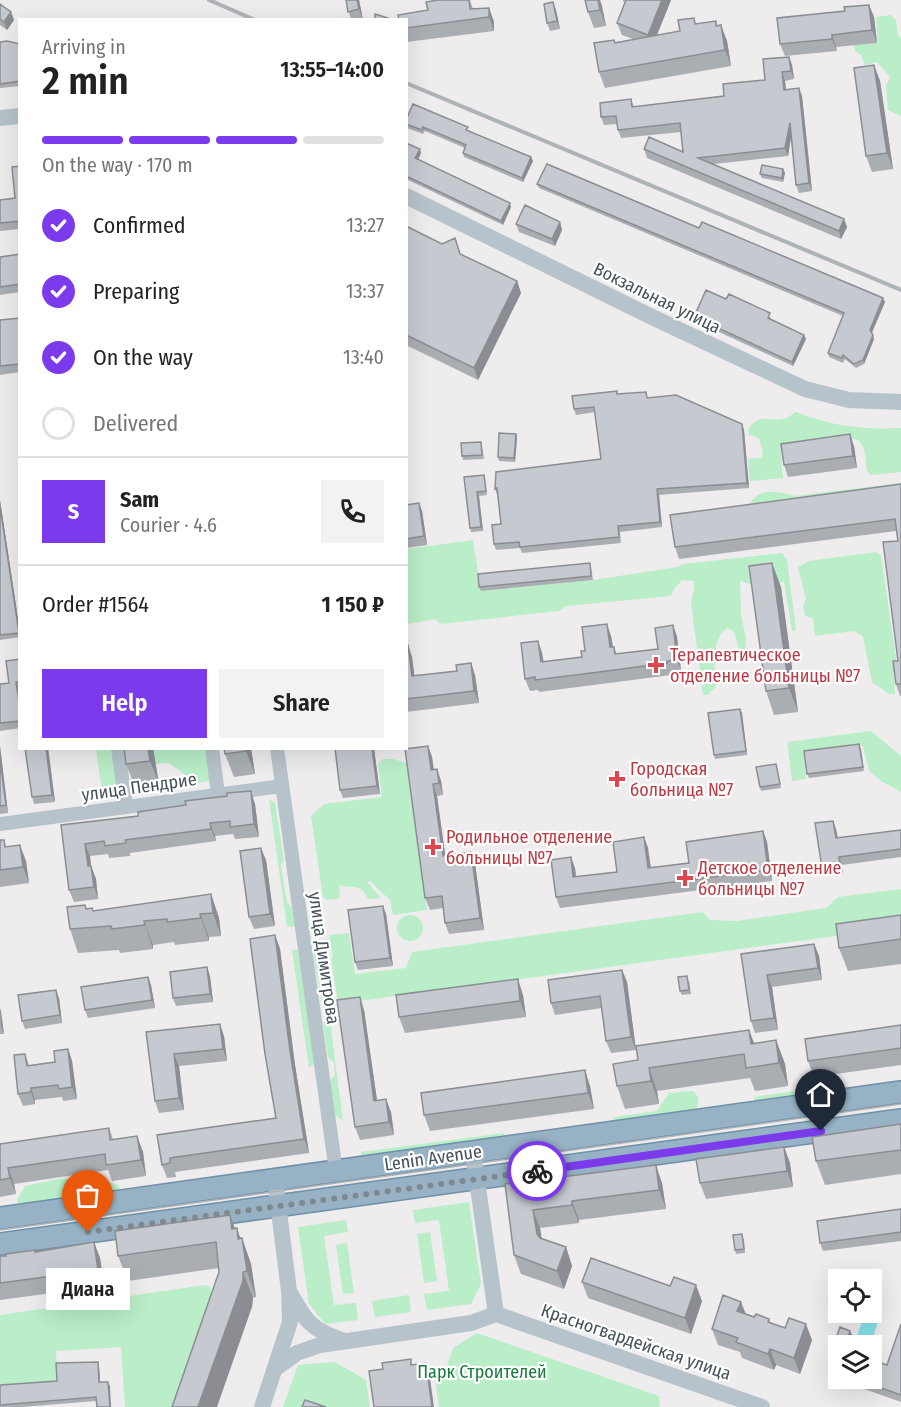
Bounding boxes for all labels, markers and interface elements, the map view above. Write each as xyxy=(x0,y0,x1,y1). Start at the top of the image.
text: Arriving in xyxy=(42,35,126,59)
text: 13:55–14:00 xyxy=(280,56,384,83)
text: 2 min xyxy=(42,58,129,104)
text: On the way · 170 m xyxy=(42,153,193,177)
icon: check xyxy=(42,209,75,242)
text: Confirmed xyxy=(93,212,186,239)
text: 13:27 xyxy=(346,213,384,237)
street label: Вокзальная улица xyxy=(590,258,724,338)
icon: check xyxy=(42,275,75,308)
text: Preparing xyxy=(93,278,179,305)
text: 13:37 xyxy=(346,279,384,303)
icon: check xyxy=(42,341,75,374)
text: On the way xyxy=(93,344,193,371)
text: 13:40 xyxy=(343,345,384,369)
text: Delivered xyxy=(93,410,178,437)
button: phone xyxy=(321,480,384,543)
text: Sam xyxy=(120,486,159,513)
text: S xyxy=(68,498,79,525)
text: Courier · 4.6 xyxy=(120,513,217,537)
text: Order #1564 xyxy=(42,591,149,618)
text: 1 150 ₽ xyxy=(322,591,384,618)
place label: Терапевтическое отделение больницы №7 xyxy=(670,644,860,687)
marker: Терапевтическое отделение больницы №7 xyxy=(647,656,665,674)
button: Help xyxy=(42,669,207,738)
button: Share xyxy=(219,669,384,738)
place label: Городская больница №7 xyxy=(630,758,733,801)
street label: улица Пендрие xyxy=(80,768,198,806)
marker: Городская больница №7 xyxy=(608,770,626,788)
place label: Родильное отделение больницы №7 xyxy=(446,826,612,869)
marker: Родильное отделение больницы №7 xyxy=(424,838,442,856)
place label: Детское отделение больницы №7 xyxy=(697,857,842,900)
marker: Детское отделение больницы №7 xyxy=(676,869,694,887)
street label: улица Димитрова xyxy=(304,890,344,1026)
pin xyxy=(795,1069,846,1131)
icon: home xyxy=(804,1078,837,1111)
street label: Lenin Avenue xyxy=(383,1140,483,1176)
courier xyxy=(507,1141,567,1201)
icon: bike xyxy=(521,1155,554,1188)
pin xyxy=(62,1170,113,1232)
icon: bag xyxy=(71,1179,104,1212)
callout: Диана xyxy=(46,1268,130,1310)
map controls xyxy=(828,1269,882,1389)
button: locate xyxy=(828,1269,882,1323)
text: Диана xyxy=(62,1277,114,1301)
street label: Красногвардейская улица xyxy=(538,1299,734,1385)
button: layers xyxy=(828,1335,882,1389)
park label: Парк Строителей xyxy=(417,1361,547,1383)

